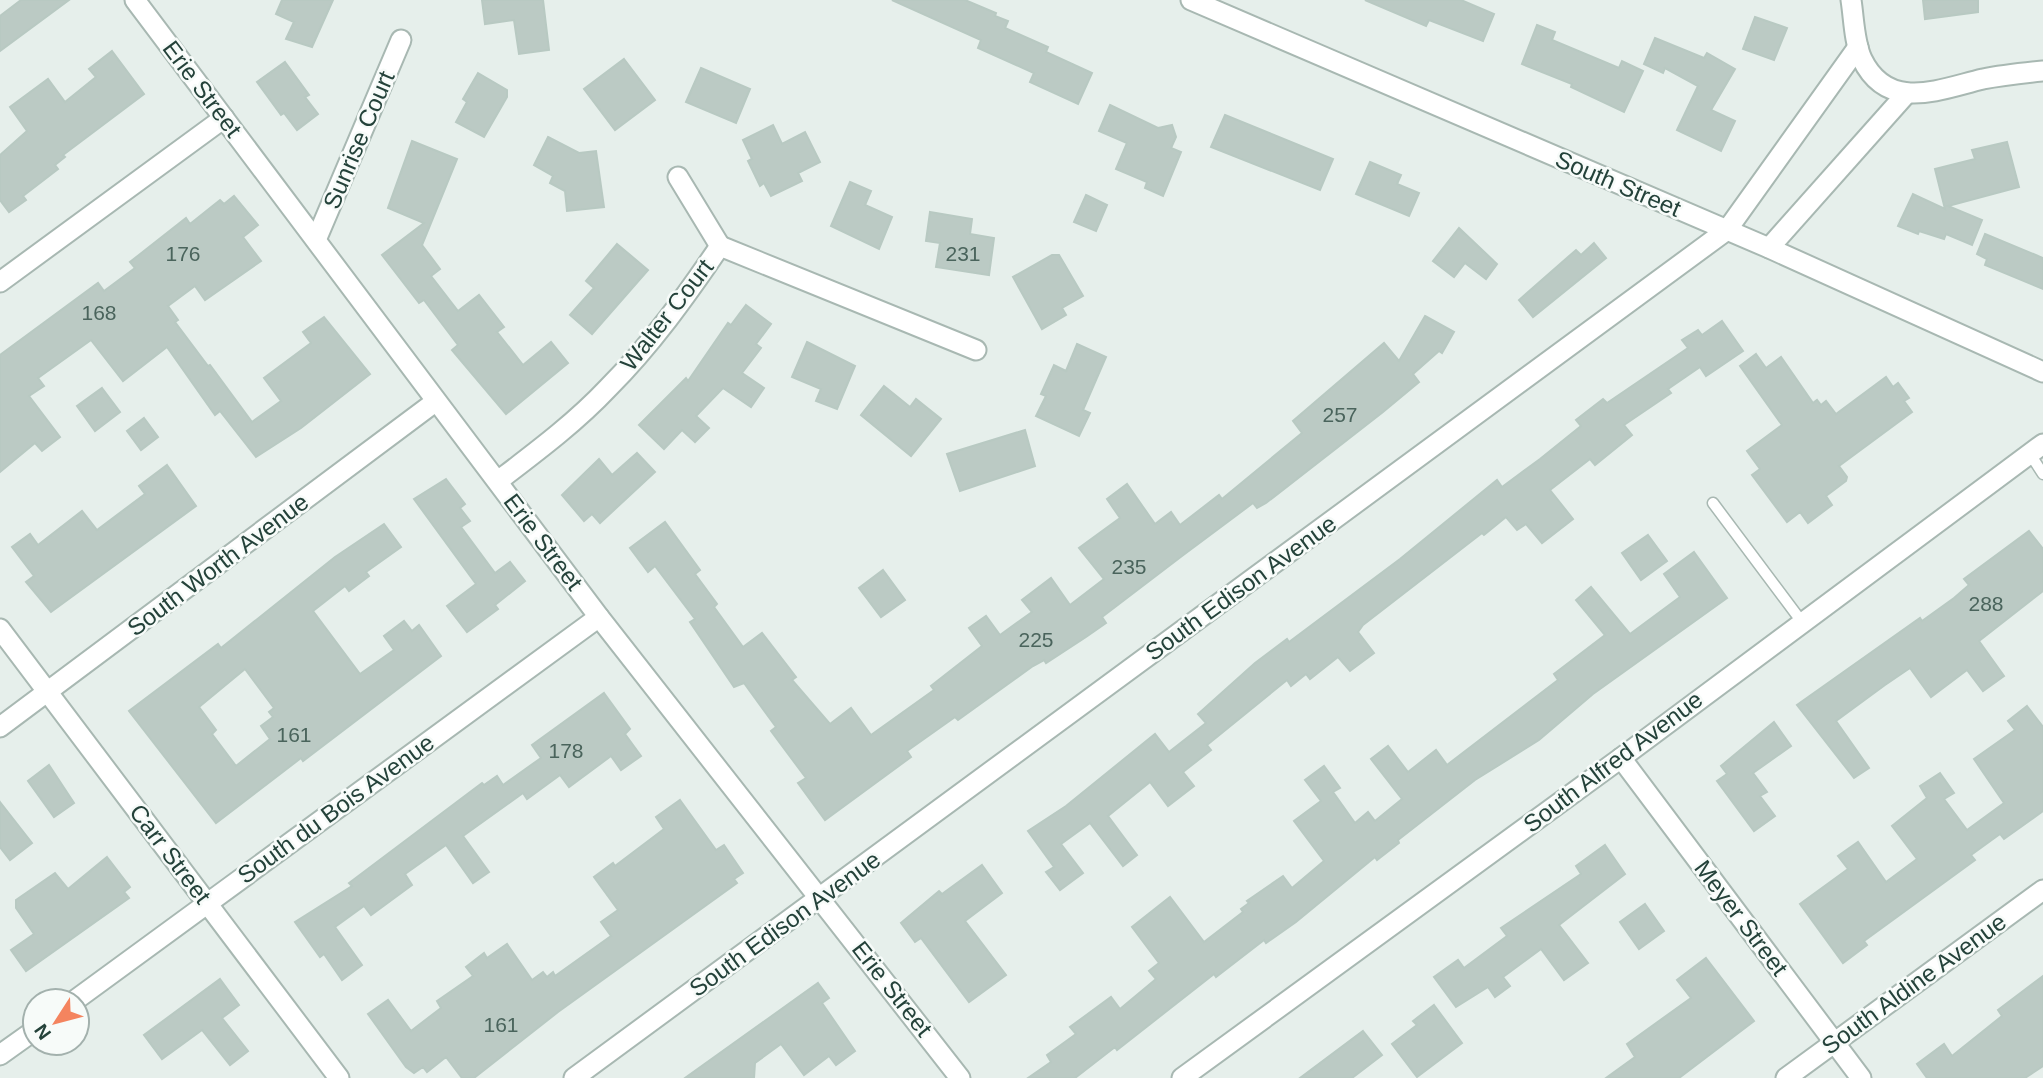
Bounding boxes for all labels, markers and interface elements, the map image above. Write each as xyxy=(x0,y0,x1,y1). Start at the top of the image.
street label: Erie Street xyxy=(157,35,247,142)
street label: Sunrise Court xyxy=(317,67,400,213)
street label: South Street xyxy=(1552,145,1685,222)
house number: 176 xyxy=(165,242,201,265)
house number: 231 xyxy=(945,242,981,265)
street label: Walter Court xyxy=(615,253,719,376)
house number: 168 xyxy=(81,301,117,324)
house number: 257 xyxy=(1322,403,1358,426)
street label: South Worth Avenue xyxy=(122,488,313,641)
street label: Erie Street xyxy=(498,488,588,595)
street label: South Edison Avenue xyxy=(1140,509,1341,666)
house number: 235 xyxy=(1111,555,1147,578)
house number: 288 xyxy=(1968,592,2004,615)
house number: 225 xyxy=(1018,628,1054,651)
street label: South Alfred Avenue xyxy=(1518,685,1708,838)
house number: 161 xyxy=(276,723,312,746)
street label: South du Bois Avenue xyxy=(232,728,439,889)
house number: 178 xyxy=(548,739,584,762)
street label: Carr Street xyxy=(124,799,217,909)
street label: South Edison Avenue xyxy=(684,845,885,1002)
street label: Meyer Street xyxy=(1689,855,1794,981)
street label: South Aldine Avenue xyxy=(1816,908,2011,1059)
street label: Erie Street xyxy=(847,936,938,1042)
north arrow xyxy=(21,987,91,1057)
house number: 161 xyxy=(483,1013,519,1036)
text: N xyxy=(30,1020,55,1043)

